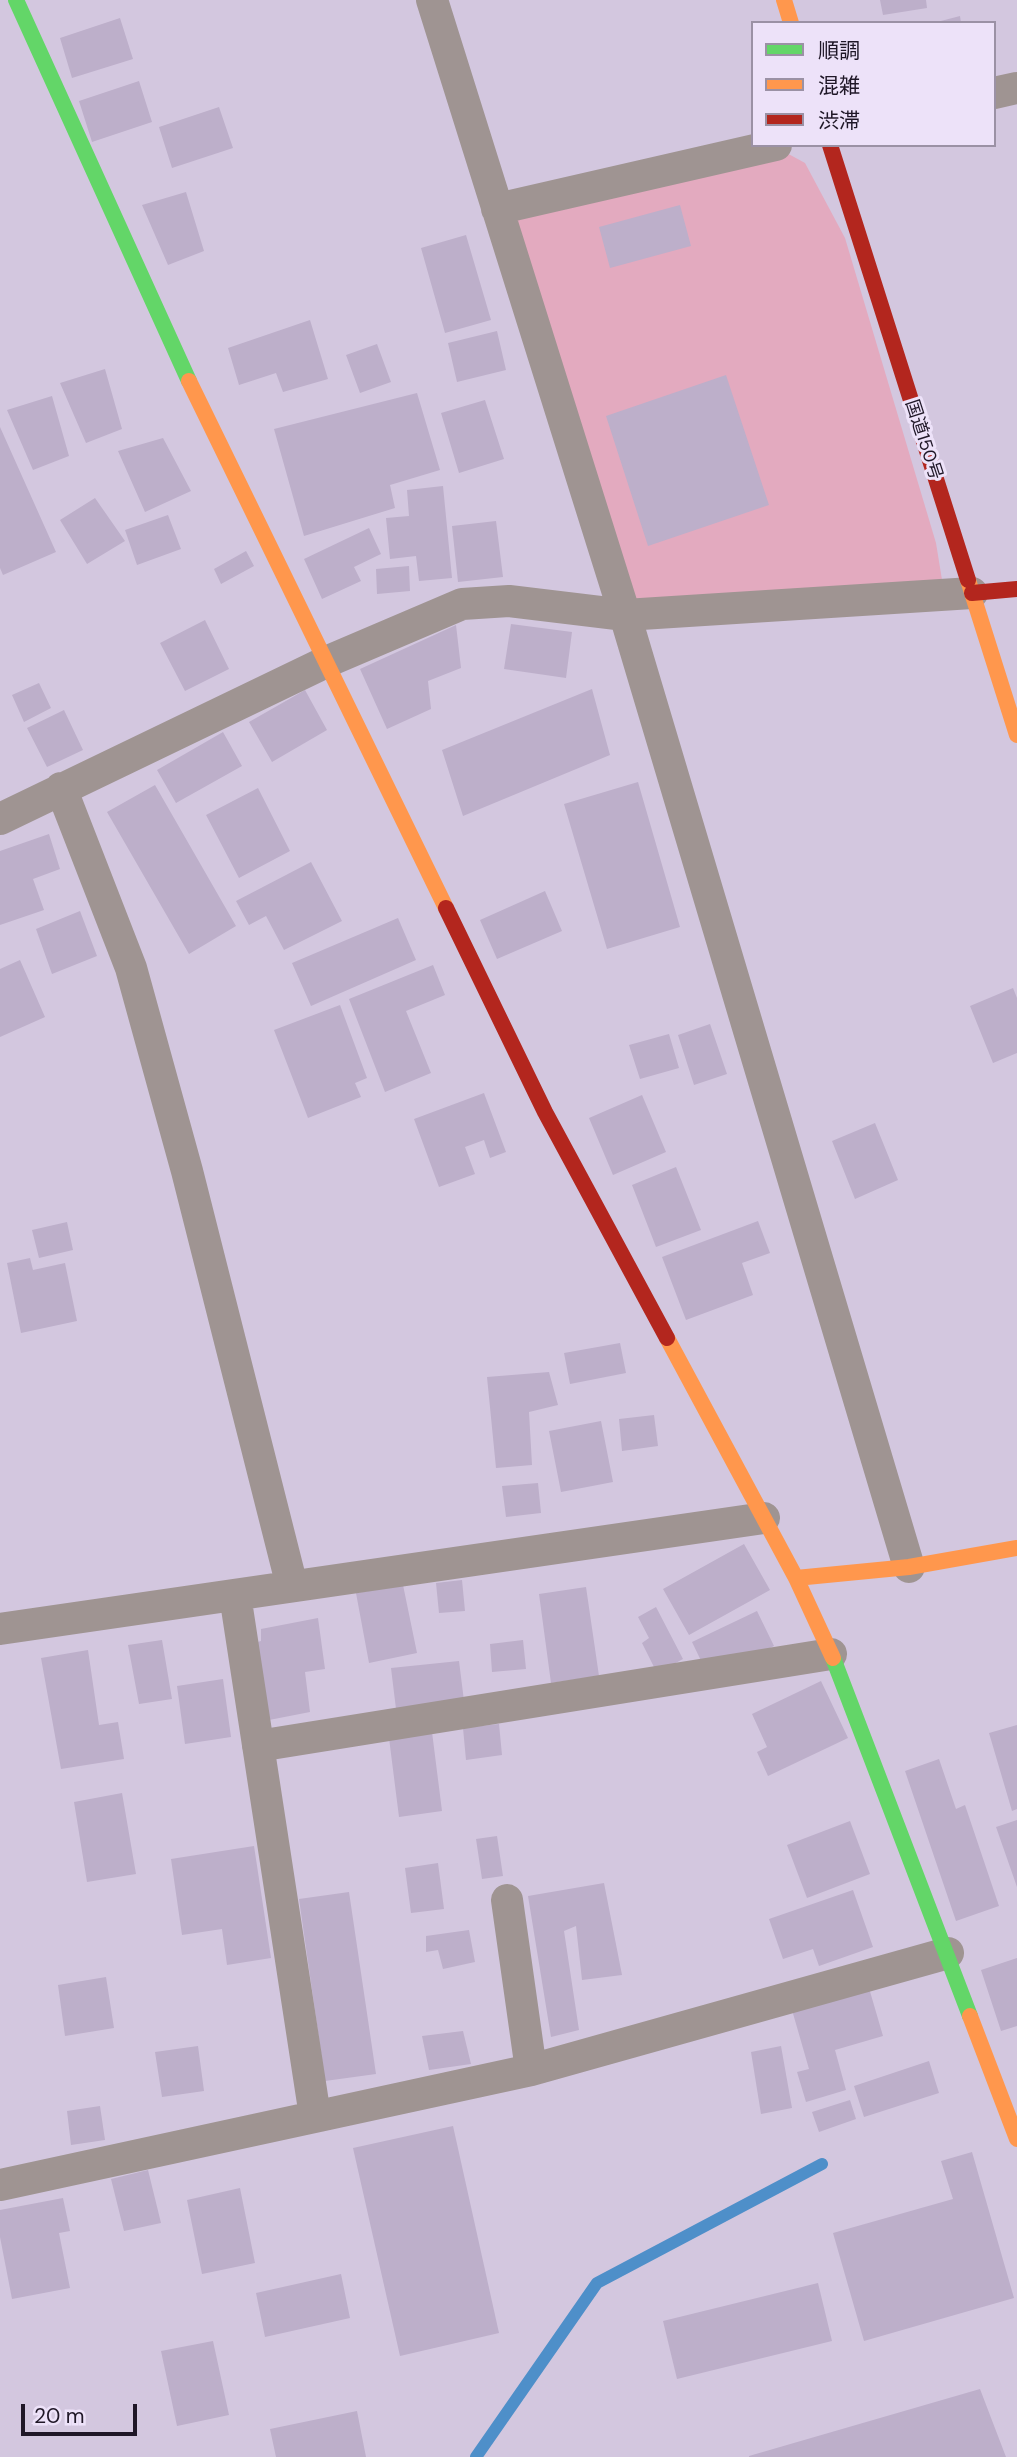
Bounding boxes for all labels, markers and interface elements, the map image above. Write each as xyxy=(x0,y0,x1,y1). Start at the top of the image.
legend xyxy=(751,21,996,147)
text: 順調 xyxy=(818,37,860,65)
text: 混雑 xyxy=(818,72,860,100)
text: 渋滞 xyxy=(818,107,860,135)
street label: 国道150号 xyxy=(900,397,946,483)
scale bar xyxy=(24,2390,140,2434)
text: 20 m xyxy=(34,2402,85,2430)

